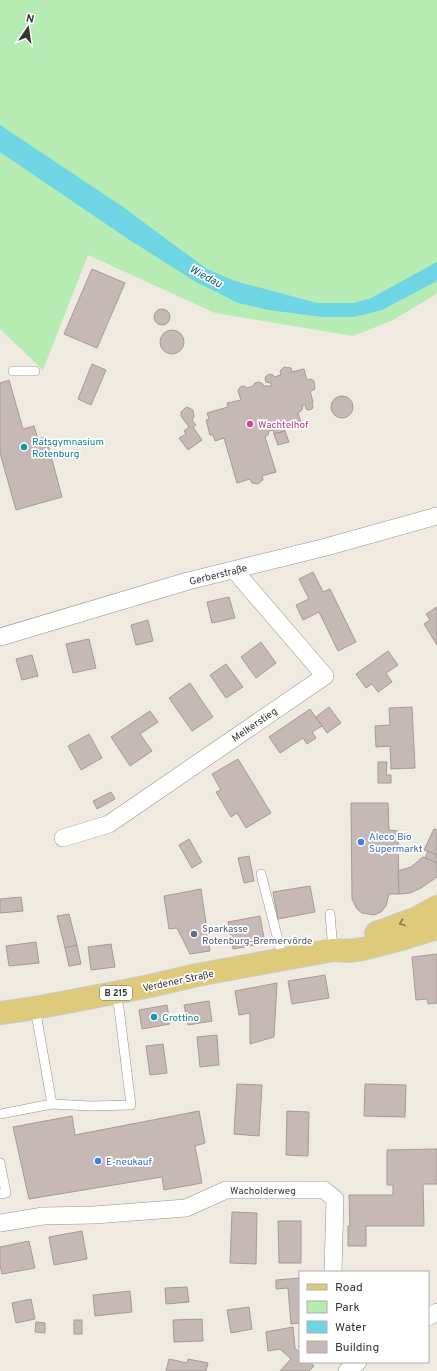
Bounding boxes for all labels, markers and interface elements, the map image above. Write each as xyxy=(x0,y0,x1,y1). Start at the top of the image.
north arrow xyxy=(8,8,48,48)
text: N xyxy=(25,12,35,27)
water label: Wiedau xyxy=(187,263,225,292)
marker: Wachtelhof xyxy=(245,419,255,429)
place label: Wachtelhof xyxy=(258,419,309,432)
place label: Ratsgymnasium Rotenburg xyxy=(32,436,104,461)
marker: Ratsgymnasium Rotenburg xyxy=(19,442,29,452)
street label: Gerberstraße xyxy=(188,562,249,589)
street label: Melkerstieg xyxy=(230,705,280,745)
place label: Aleco Bio Supermarkt xyxy=(369,831,423,856)
marker: Aleco Bio Supermarkt xyxy=(356,837,366,847)
one-way arrow xyxy=(398,919,405,927)
place label: Sparkasse Rotenburg-Bremervörde xyxy=(202,923,313,948)
marker: Sparkasse Rotenburg-Bremervörde xyxy=(189,929,199,939)
street label: Verdener Straße xyxy=(142,968,215,995)
road number: B 215 xyxy=(100,986,132,1000)
marker: Grottino xyxy=(149,1012,159,1022)
place label: Grottino xyxy=(162,1012,200,1025)
marker: E-neukauf xyxy=(93,1156,103,1166)
place label: E-neukauf xyxy=(106,1156,152,1169)
street label: Wacholderweg xyxy=(230,1185,296,1198)
legend xyxy=(299,1271,429,1363)
text: Road xyxy=(335,1280,363,1296)
text: Park xyxy=(335,1300,360,1316)
text: Water xyxy=(335,1320,367,1336)
text: Building xyxy=(335,1340,379,1356)

